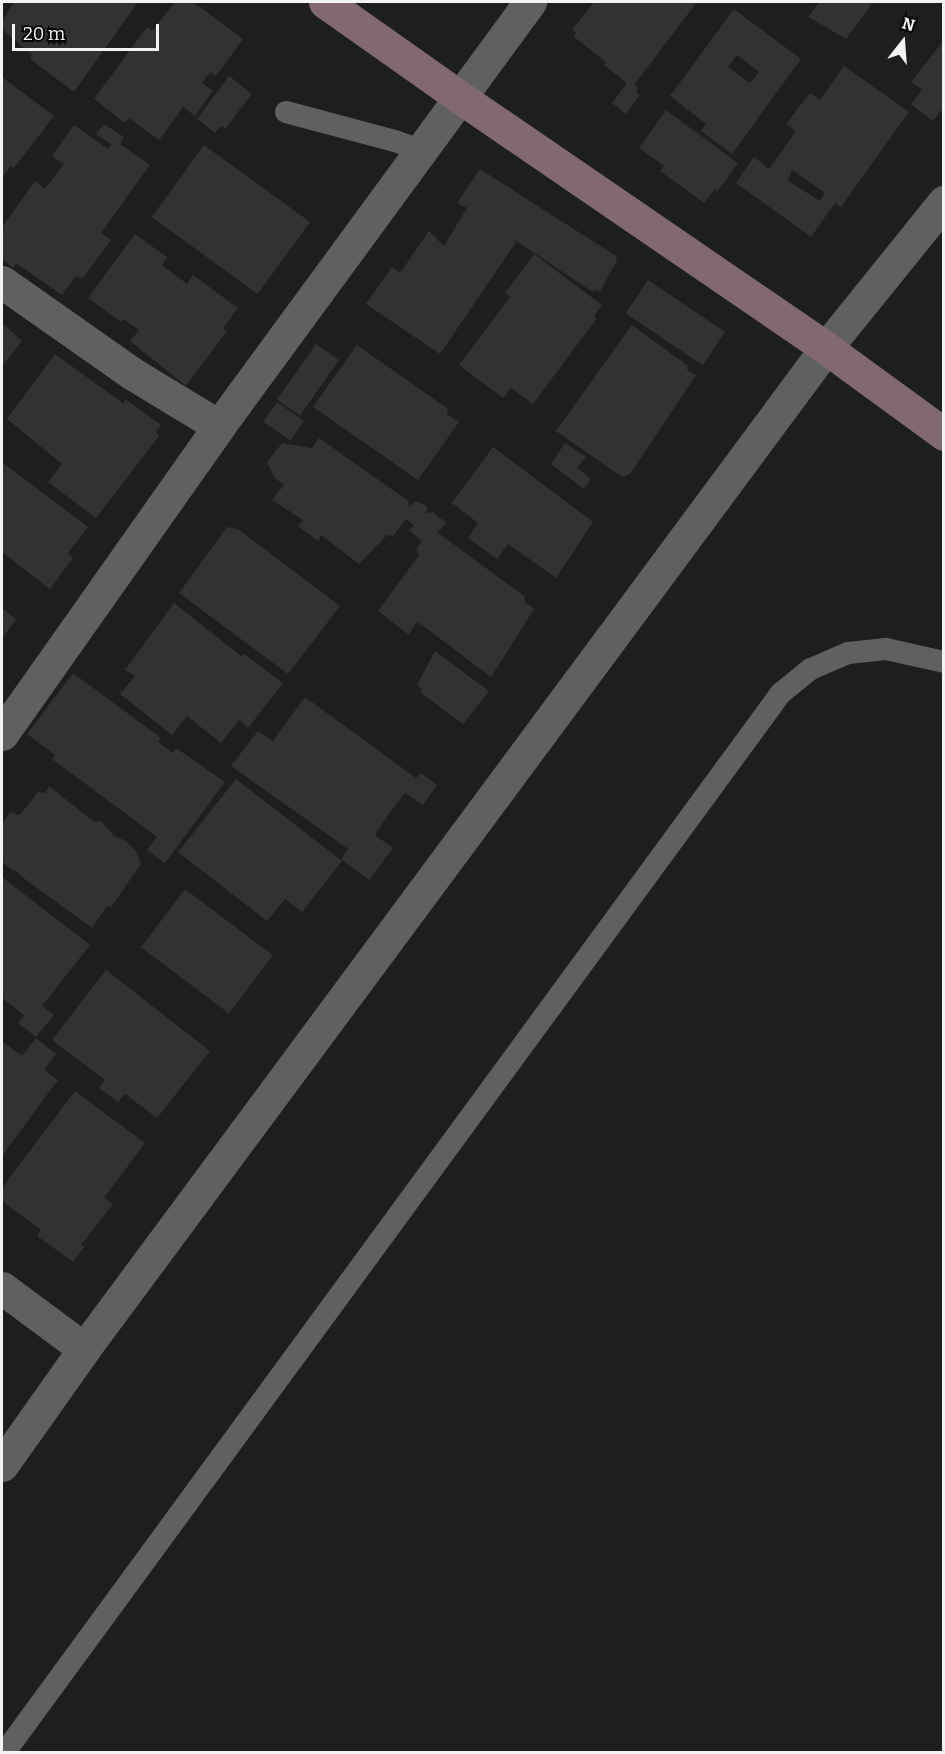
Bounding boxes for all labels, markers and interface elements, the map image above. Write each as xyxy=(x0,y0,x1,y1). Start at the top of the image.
scale bar xyxy=(15,12,162,50)
north arrow xyxy=(873,12,933,72)
text: N xyxy=(900,13,917,35)
text: 20 m xyxy=(23,23,65,45)

